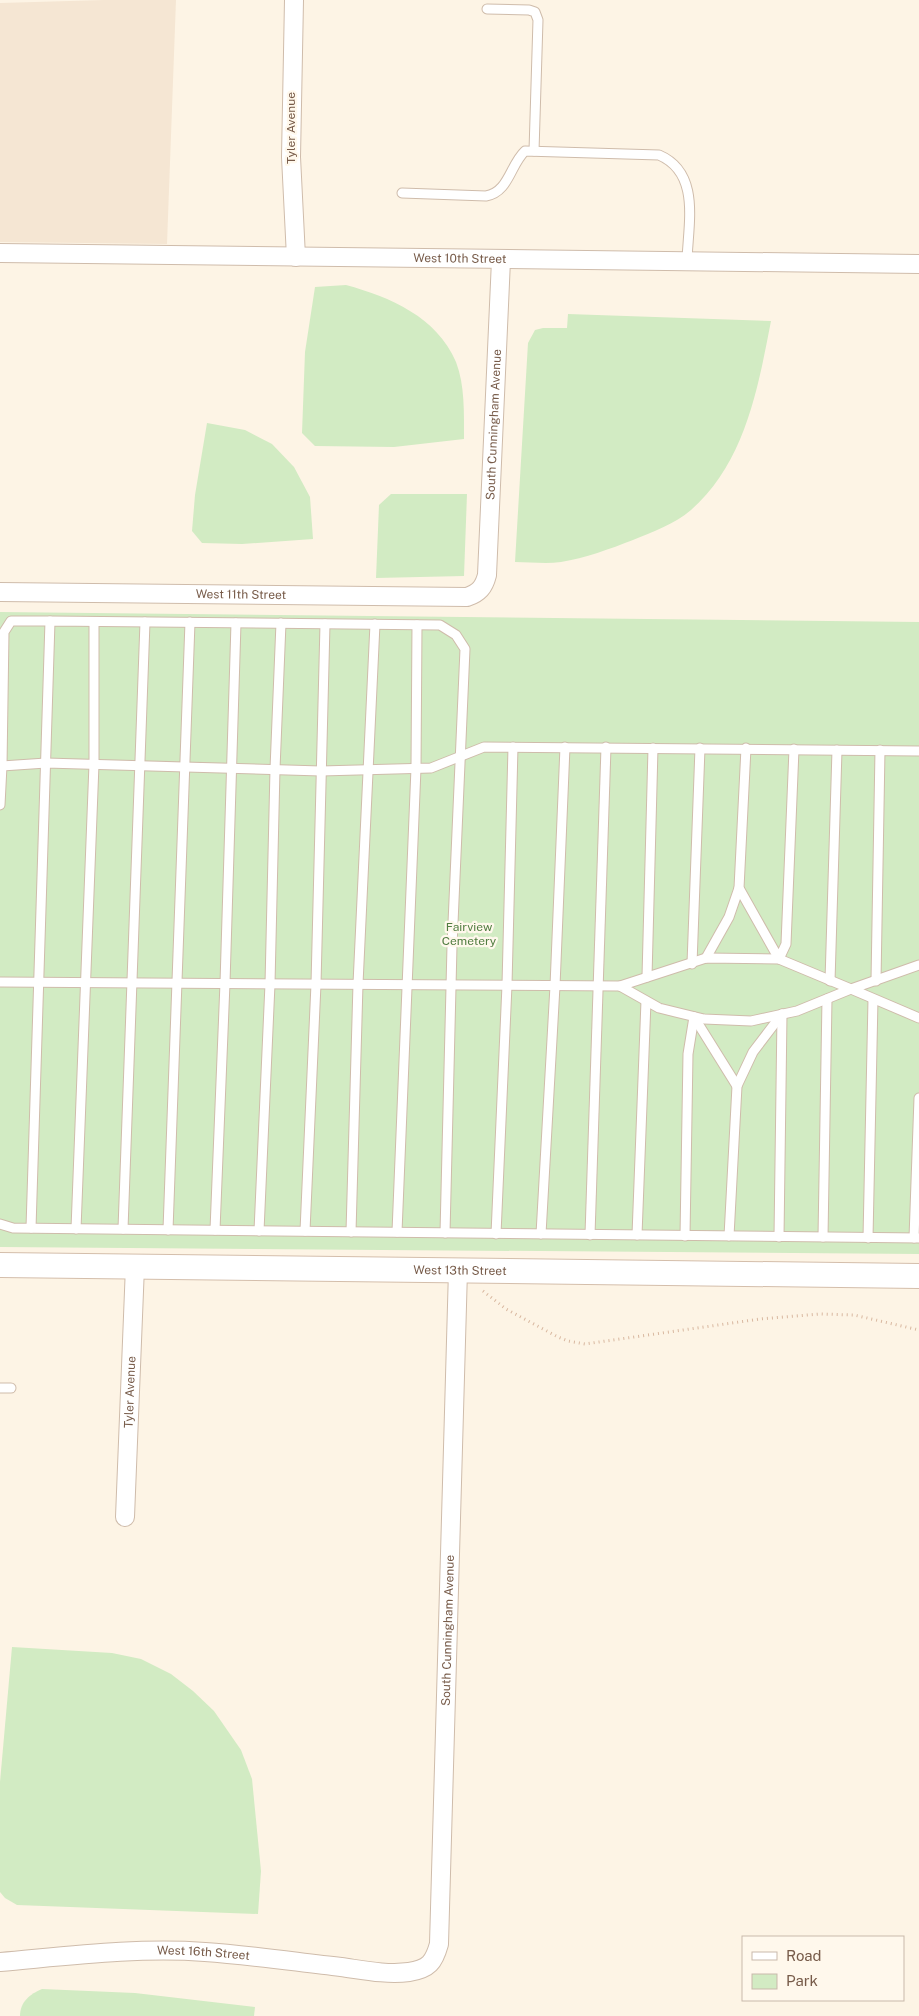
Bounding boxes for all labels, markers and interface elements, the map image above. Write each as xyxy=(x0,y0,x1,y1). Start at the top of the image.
street label: Tyler Avenue xyxy=(284,92,298,164)
street label: West 10th Street xyxy=(413,251,507,266)
street label: South Cunningham Avenue xyxy=(483,349,504,500)
street label: West 11th Street xyxy=(196,587,287,602)
park label: Fairview Cemetery xyxy=(442,920,497,948)
street label: West 13th Street xyxy=(413,1263,507,1278)
street label: Tyler Avenue xyxy=(122,1356,138,1428)
street label: South Cunningham Avenue xyxy=(439,1555,457,1706)
legend xyxy=(742,1936,904,2001)
street label: West 16th Street xyxy=(157,1944,251,1963)
text: Road xyxy=(786,1947,822,1964)
text: Park xyxy=(786,1972,818,1989)

